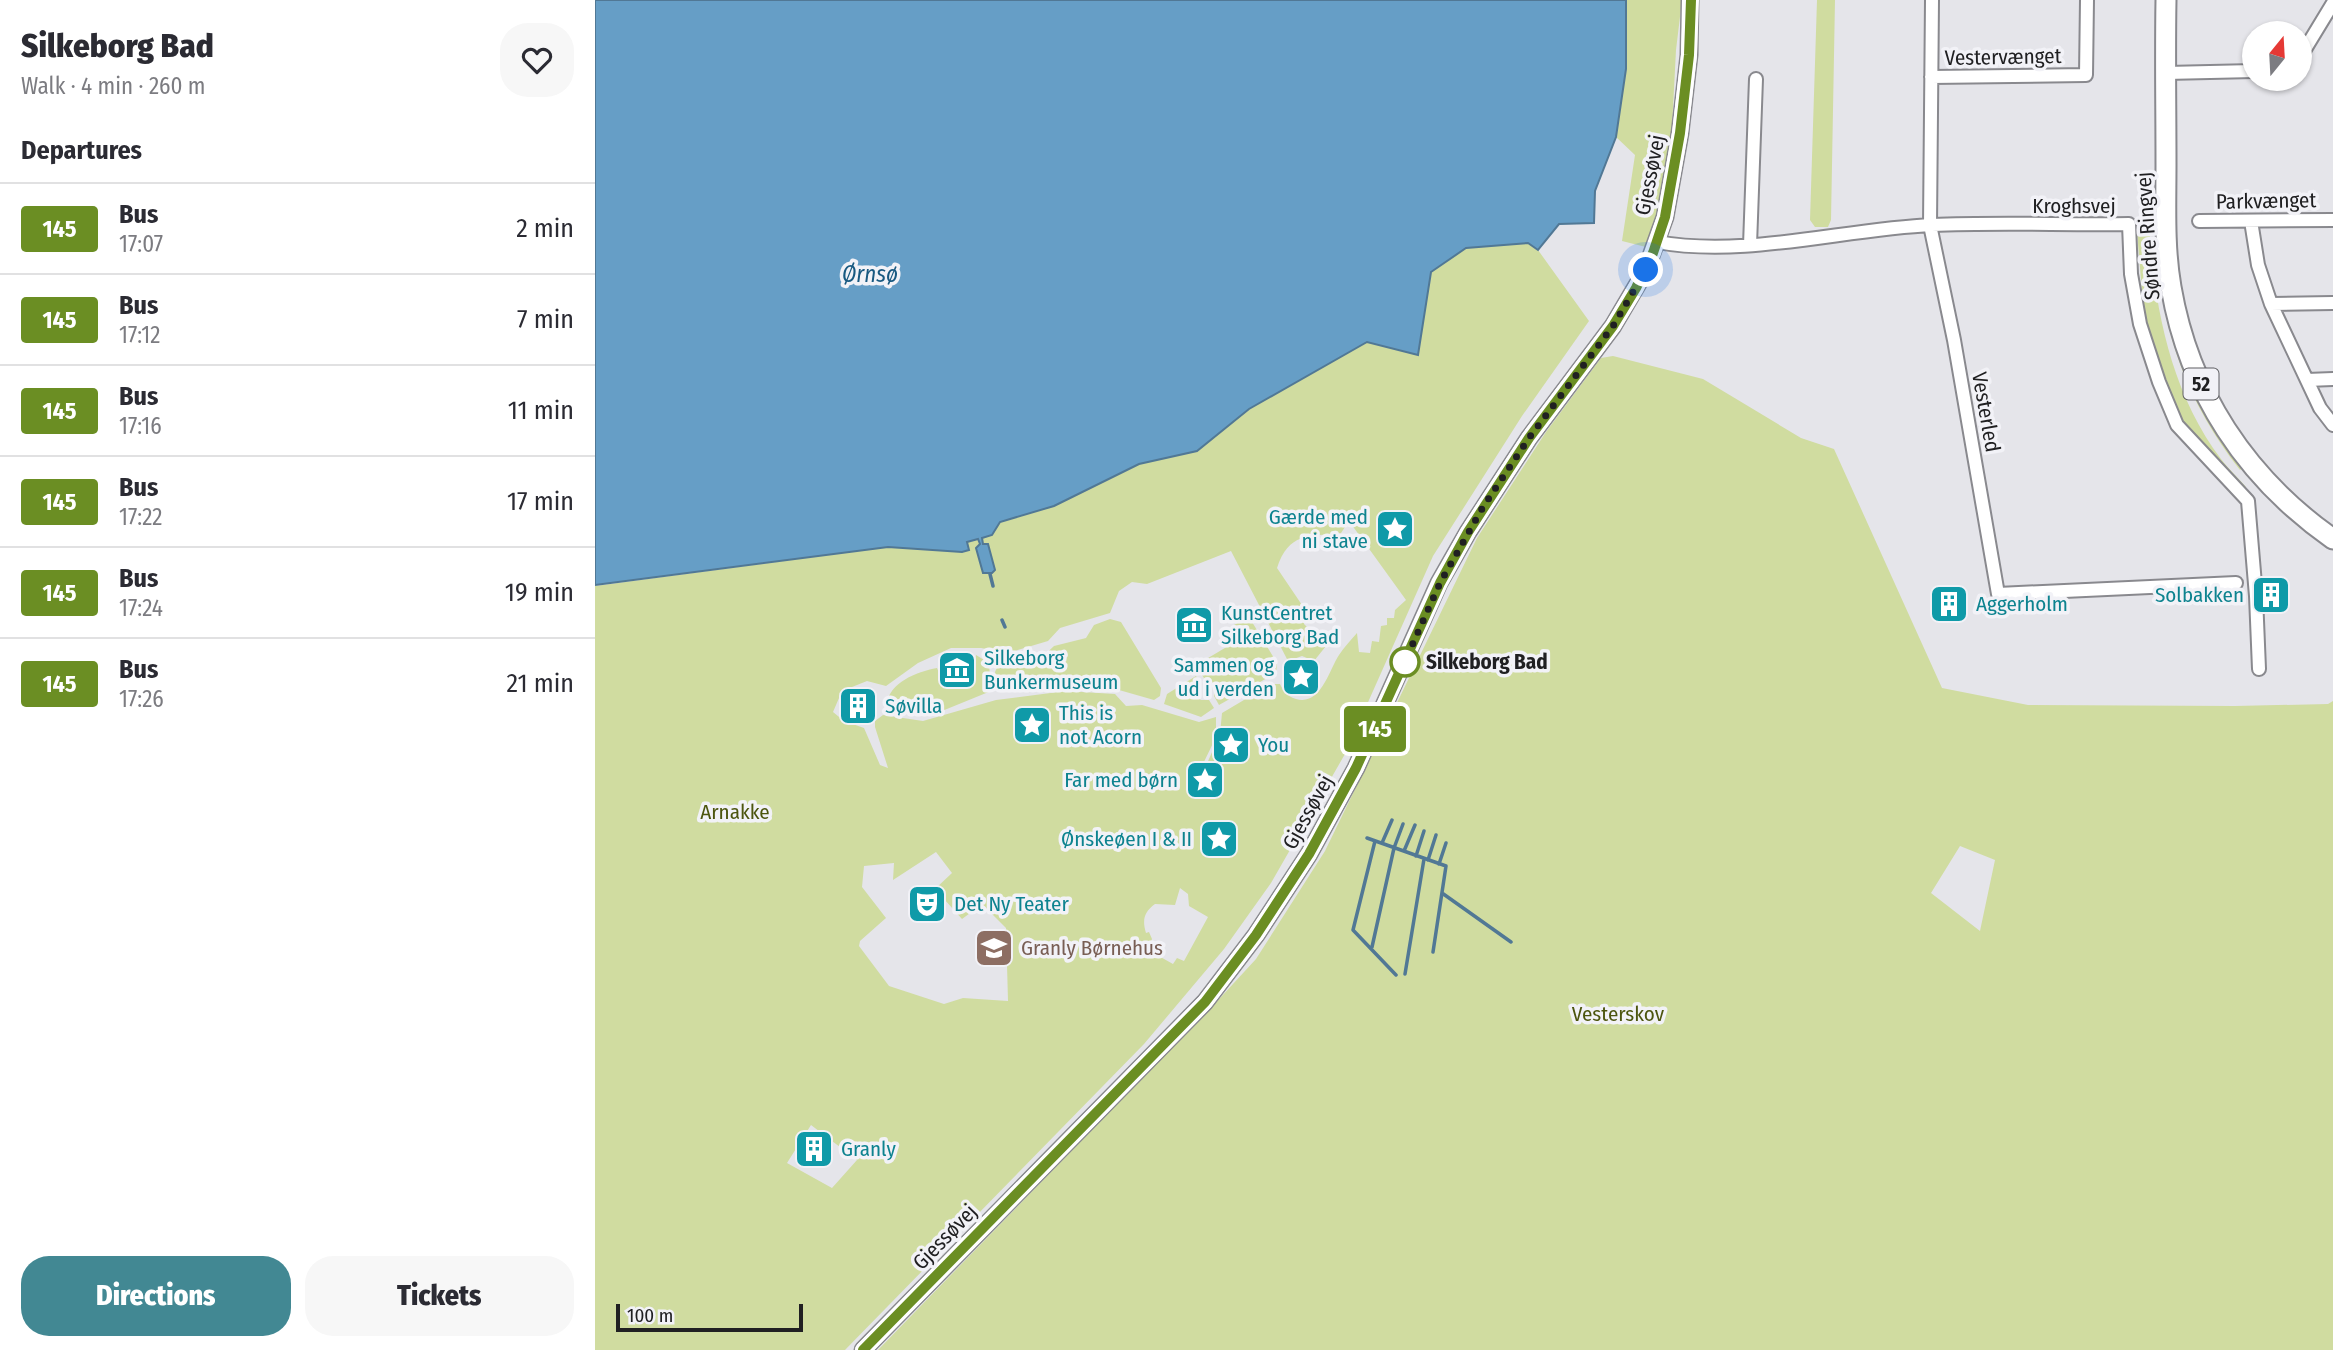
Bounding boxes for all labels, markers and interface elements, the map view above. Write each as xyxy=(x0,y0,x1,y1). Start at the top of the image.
north arrow xyxy=(2242,21,2312,91)
map controls xyxy=(2242,21,2312,91)
button: heart xyxy=(500,23,574,97)
text: Silkeborg Bad xyxy=(21,26,214,66)
street label: Vestervænget xyxy=(1944,43,2062,71)
text: Walk · 4 min · 260 m xyxy=(21,72,206,100)
street label: Gjessøvej xyxy=(1629,133,1671,217)
text: Departures xyxy=(21,135,142,166)
street label: Søndre Ringvej xyxy=(2131,171,2165,301)
street label: Parkvænget xyxy=(2216,187,2317,215)
street label: Kroghsvej xyxy=(2032,193,2116,219)
text: Bus xyxy=(119,199,158,230)
text: 2 min xyxy=(516,213,574,244)
text: 145 xyxy=(42,215,77,243)
text: 17:07 xyxy=(119,230,163,258)
your location xyxy=(1628,252,1663,287)
water label: Ørnsø xyxy=(842,260,898,288)
text: Bus xyxy=(119,290,158,321)
text: 7 min xyxy=(517,304,574,335)
text: 145 xyxy=(42,306,77,334)
text: 17:12 xyxy=(119,321,160,349)
road number: 52 xyxy=(2183,368,2219,400)
street label: Vesterled xyxy=(1966,370,2006,454)
text: Bus xyxy=(119,381,158,412)
text: 11 min xyxy=(508,395,574,426)
text: 145 xyxy=(42,397,77,425)
text: 17:16 xyxy=(119,412,162,440)
text: Bus xyxy=(119,472,158,503)
text: 17 min xyxy=(507,486,574,517)
text: 145 xyxy=(42,488,77,516)
text: 17:22 xyxy=(119,503,162,531)
place label: Gærde med ni stave xyxy=(1269,504,1368,554)
place icon: Gærde med ni stave xyxy=(1374,508,1416,550)
text: Bus xyxy=(119,563,158,594)
building icon: Solbakken xyxy=(2250,574,2292,616)
text: 19 min xyxy=(505,577,574,608)
text: 145 xyxy=(42,579,77,607)
place label: Solbakken xyxy=(2155,582,2244,608)
building icon: Aggerholm xyxy=(1928,583,1970,625)
place label: Aggerholm xyxy=(1976,591,2068,617)
text: 17:24 xyxy=(119,594,163,622)
place label: KunstCentret Silkeborg Bad xyxy=(1221,600,1339,650)
museum icon: KunstCentret Silkeborg Bad xyxy=(1173,604,1215,646)
place label: Silkeborg Bunkermuseum xyxy=(984,645,1118,695)
marker: Silkeborg Bad xyxy=(1390,647,1420,677)
museum icon: Silkeborg Bunkermuseum xyxy=(936,649,978,691)
place label: Silkeborg Bad xyxy=(1426,649,1548,675)
place label: Sammen og ud i verden xyxy=(1174,652,1274,702)
text: Bus xyxy=(119,654,158,685)
place icon: Sammen og ud i verden xyxy=(1280,656,1322,698)
text: 21 min xyxy=(507,668,574,699)
text: 145 xyxy=(42,670,77,698)
text: 17:26 xyxy=(119,685,164,713)
building icon: Søvilla xyxy=(837,685,879,727)
place label: Søvilla xyxy=(885,693,942,719)
place label: This is not Acorn xyxy=(1059,700,1142,750)
place icon: This is not Acorn xyxy=(1011,704,1053,746)
line badge: 145 xyxy=(1335,706,1415,752)
text: 145 xyxy=(1358,715,1392,743)
place icon: You xyxy=(1210,724,1252,766)
place label: You xyxy=(1258,732,1289,758)
place icon: Far med børn xyxy=(1184,759,1226,801)
place label: Far med børn xyxy=(1064,767,1178,793)
street label: Gjessøvej xyxy=(1277,770,1339,854)
park label: Arnakke xyxy=(700,799,770,825)
place icon: Ønskeøen I & II xyxy=(1198,818,1240,860)
place label: Ønskeøen I & II xyxy=(1061,826,1192,852)
theatre icon: Det Ny Teater xyxy=(906,883,948,925)
place label: Det Ny Teater xyxy=(954,891,1069,917)
school or university icon: Granly Børnehus xyxy=(973,927,1015,969)
place label: Granly Børnehus xyxy=(1021,935,1163,961)
park label: Vesterskov xyxy=(1572,1001,1665,1027)
building icon: Granly xyxy=(793,1128,835,1170)
place label: Granly xyxy=(841,1136,896,1162)
street label: Gjessøvej xyxy=(907,1199,983,1275)
button: Directions xyxy=(21,1256,291,1336)
button: Tickets xyxy=(305,1256,574,1336)
scale bar xyxy=(616,1301,803,1333)
text: 100 m xyxy=(627,1304,673,1327)

